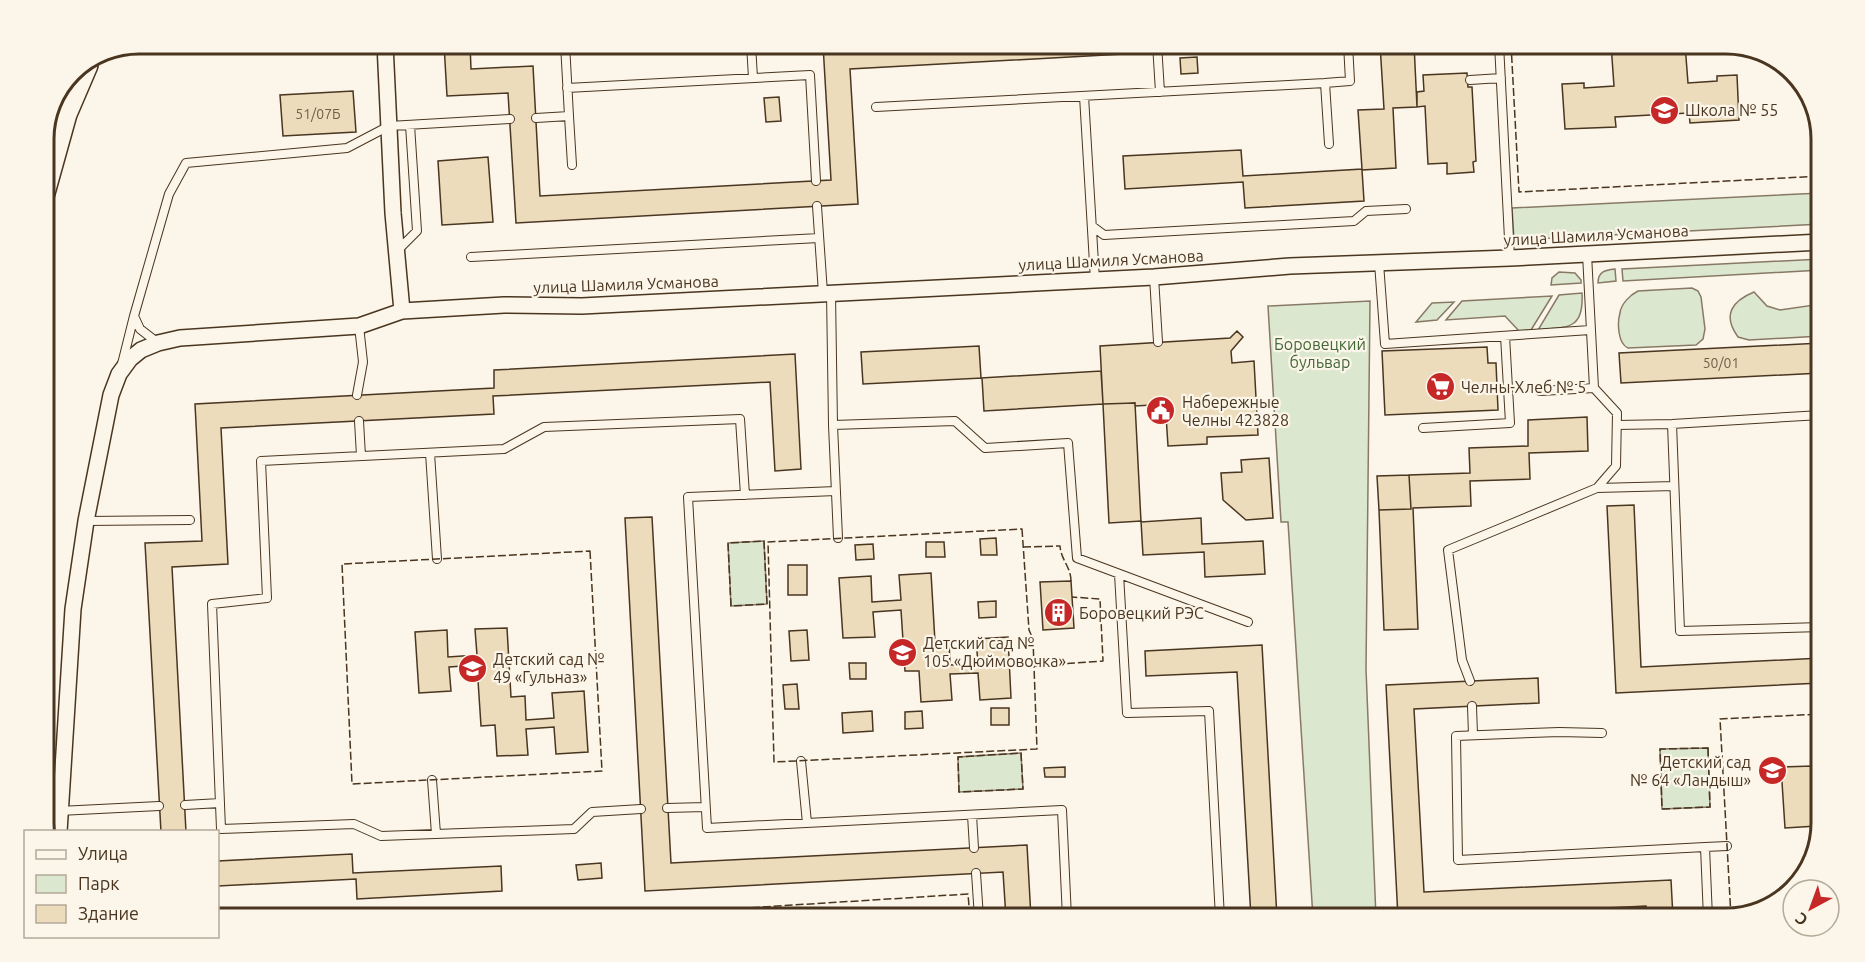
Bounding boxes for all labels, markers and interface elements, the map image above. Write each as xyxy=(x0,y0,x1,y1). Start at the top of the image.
school or university icon: Школа № 55 xyxy=(1648,94,1680,126)
place label: Школа № 55 xyxy=(1685,101,1778,119)
house number: 51/07Б xyxy=(295,106,341,122)
street label: улица Шамиля Усманова xyxy=(1503,221,1689,249)
street label: улица Шамиля Усманова xyxy=(1018,246,1204,274)
street label: улица Шамиля Усманова xyxy=(533,272,719,296)
park label: Боровецкий бульвар xyxy=(1274,335,1366,371)
house number: 50/01 xyxy=(1703,355,1739,371)
supermarket icon: Челны-Хлеб № 5 xyxy=(1424,371,1456,403)
place label: Челны-Хлеб № 5 xyxy=(1461,378,1586,396)
place label: Набережные Челны 423828 xyxy=(1182,393,1289,429)
public building icon: Набережные Челны 423828 xyxy=(1145,395,1177,427)
building icon: Боровецкий РЭС xyxy=(1042,597,1074,629)
place label: Боровецкий РЭС xyxy=(1079,604,1204,622)
place label: Детский сад № 105 «Дюймовочка» xyxy=(923,634,1066,670)
school or university icon: Детский сад № 105 «Дюймовочка» xyxy=(886,636,918,668)
place label: Детский сад № 49 «Гульназ» xyxy=(493,650,605,686)
school or university icon: Детский сад № 49 «Гульназ» xyxy=(456,652,488,684)
place label: Детский сад № 64 «Ландыш» xyxy=(1630,753,1751,789)
school or university icon: Детский сад № 64 «Ландыш» xyxy=(1756,755,1788,787)
legend xyxy=(24,830,219,938)
text: Улица xyxy=(78,843,128,863)
text: Парк xyxy=(78,873,119,893)
north arrow xyxy=(1781,878,1841,938)
text: Здание xyxy=(78,903,139,923)
text: С xyxy=(1791,909,1811,929)

